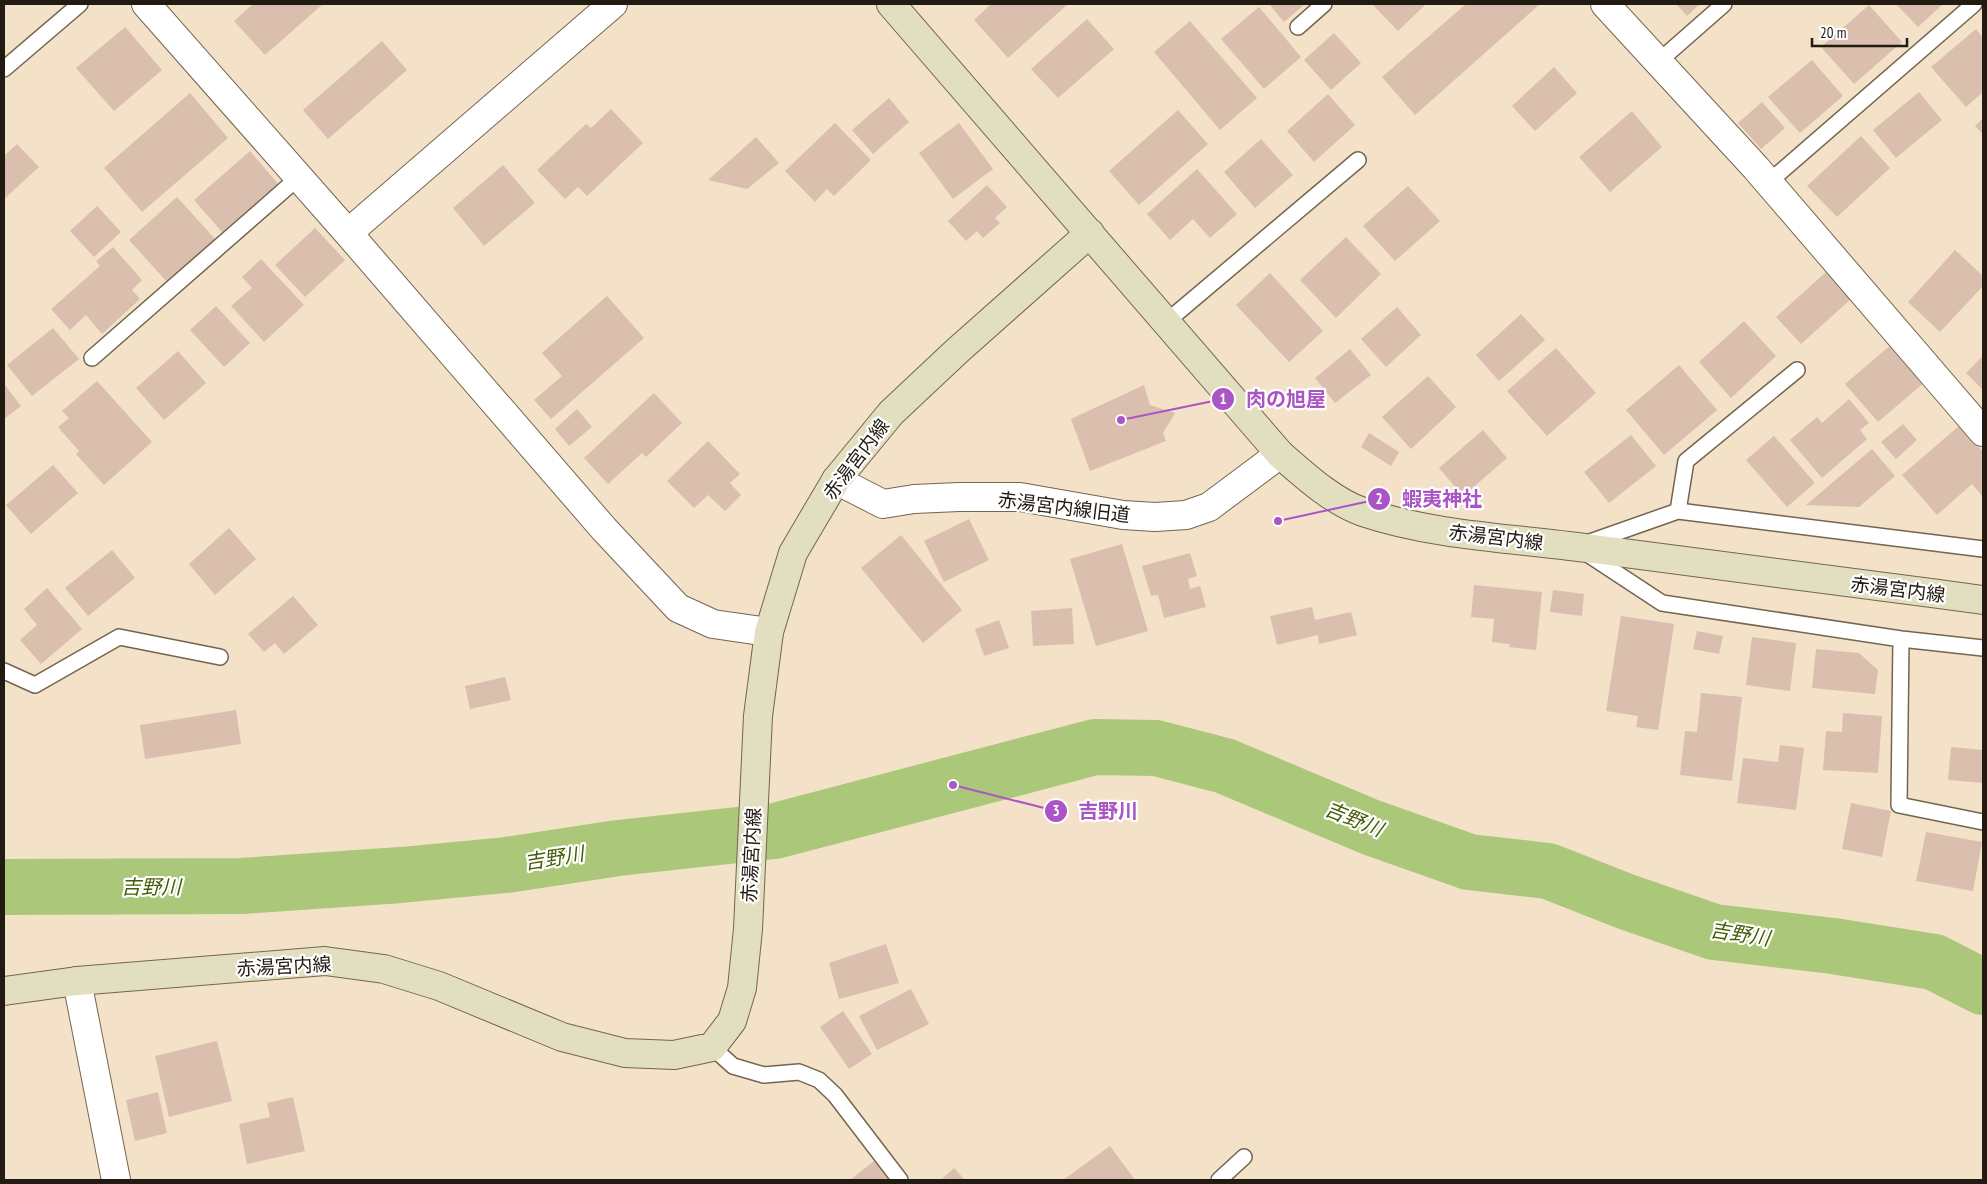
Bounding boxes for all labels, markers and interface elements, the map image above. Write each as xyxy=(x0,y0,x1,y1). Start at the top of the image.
scale bar xyxy=(1812,15,1907,47)
text: 20 m xyxy=(1820,23,1846,42)
callout: 肉の旭屋 xyxy=(1211,381,1336,416)
text: 肉の旭屋 xyxy=(1246,386,1326,412)
text: 1 xyxy=(1219,389,1227,408)
street label: 赤湯宮内線 xyxy=(818,414,894,504)
callout: 蝦夷神社 xyxy=(1367,481,1492,516)
text: 蝦夷神社 xyxy=(1402,486,1482,512)
street label: 赤湯宮内線旧道 xyxy=(997,487,1131,527)
text: 2 xyxy=(1375,489,1383,508)
street label: 赤湯宮内線 xyxy=(1447,519,1545,555)
street label: 赤湯宮内線 xyxy=(1849,571,1947,607)
callout: 吉野川 xyxy=(1043,793,1148,828)
water label: 吉野川 xyxy=(1321,796,1389,843)
text: 吉野川 xyxy=(1078,798,1138,824)
text: 3 xyxy=(1052,801,1060,820)
street label: 赤湯宮内線 xyxy=(737,807,765,903)
water label: 吉野川 xyxy=(522,840,588,876)
water label: 吉野川 xyxy=(121,874,183,900)
water label: 吉野川 xyxy=(1708,916,1774,952)
street label: 赤湯宮内線 xyxy=(236,952,332,980)

